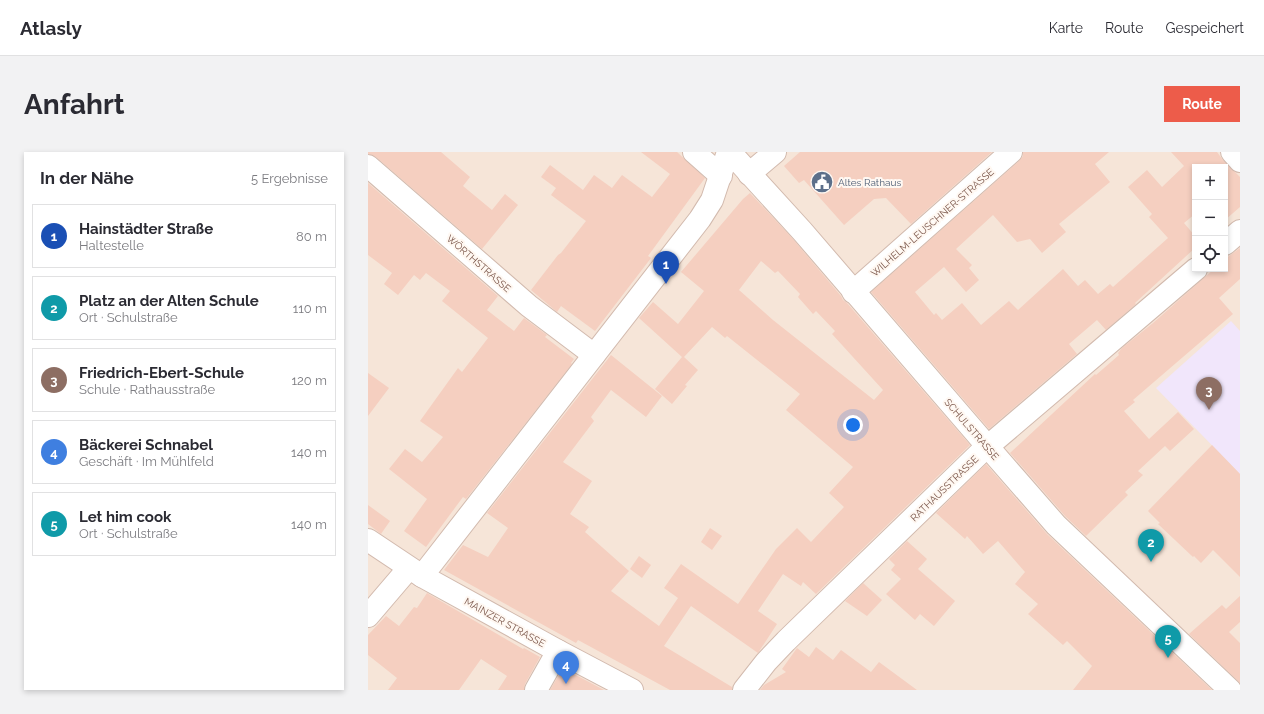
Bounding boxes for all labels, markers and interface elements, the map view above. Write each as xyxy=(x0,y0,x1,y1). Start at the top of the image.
text: Atlasly xyxy=(20,17,82,39)
text: Karte xyxy=(1049,20,1083,36)
text: Route xyxy=(1105,20,1143,36)
text: Gespeichert xyxy=(1165,20,1244,36)
button: Route xyxy=(1164,86,1240,122)
text: Anfahrt xyxy=(24,88,125,121)
map controls xyxy=(1192,164,1228,272)
button: + xyxy=(1192,164,1228,200)
street label: WILHELM-LEUSCHNER-STRASSE xyxy=(869,166,996,279)
text: In der Nähe xyxy=(40,168,134,188)
public building icon: Altes Rathaus xyxy=(809,169,835,195)
text: 5 Ergebnisse xyxy=(251,171,328,186)
place label: Altes Rathaus xyxy=(838,177,901,188)
button: − xyxy=(1192,200,1228,236)
text: Hainstädter Straße xyxy=(79,220,213,238)
text: 1 xyxy=(51,229,57,244)
text: 80 m xyxy=(296,229,327,244)
street label: WÖRTHSTRASSE xyxy=(444,233,513,294)
button: locate xyxy=(1192,236,1228,272)
text: Haltestelle xyxy=(79,238,144,253)
pin: 1 xyxy=(653,251,679,284)
text: Platz an der Alten Schule xyxy=(79,292,259,310)
text: 2 xyxy=(50,301,58,316)
text: 110 m xyxy=(293,301,327,316)
text: Ort · Schulstraße xyxy=(79,310,178,325)
text: Friedrich-Ebert-Schule xyxy=(79,364,244,382)
text: 3 xyxy=(50,373,58,388)
text: 120 m xyxy=(291,373,327,388)
pin: 3 xyxy=(1196,377,1222,410)
text: Schule · Rathausstraße xyxy=(79,382,215,397)
street label: SCHULSTRASSE xyxy=(942,397,1001,462)
your location xyxy=(843,415,863,435)
text: Bäckerei Schnabel xyxy=(79,436,213,454)
text: 4 xyxy=(50,445,58,460)
text: 140 m xyxy=(291,445,327,460)
street label: RATHAUSSTRASSE xyxy=(908,453,980,523)
text: Geschäft · Im Mühlfeld xyxy=(79,454,214,469)
text: Let him cook xyxy=(79,508,171,526)
text: 5 xyxy=(50,517,58,532)
text: 140 m xyxy=(291,517,327,532)
text: Ort · Schulstraße xyxy=(79,526,178,541)
pin: 2 xyxy=(1138,529,1164,562)
street label: MAINZER STRASSE xyxy=(462,596,547,649)
pin: 5 xyxy=(1155,625,1181,658)
pin: 4 xyxy=(553,651,579,684)

